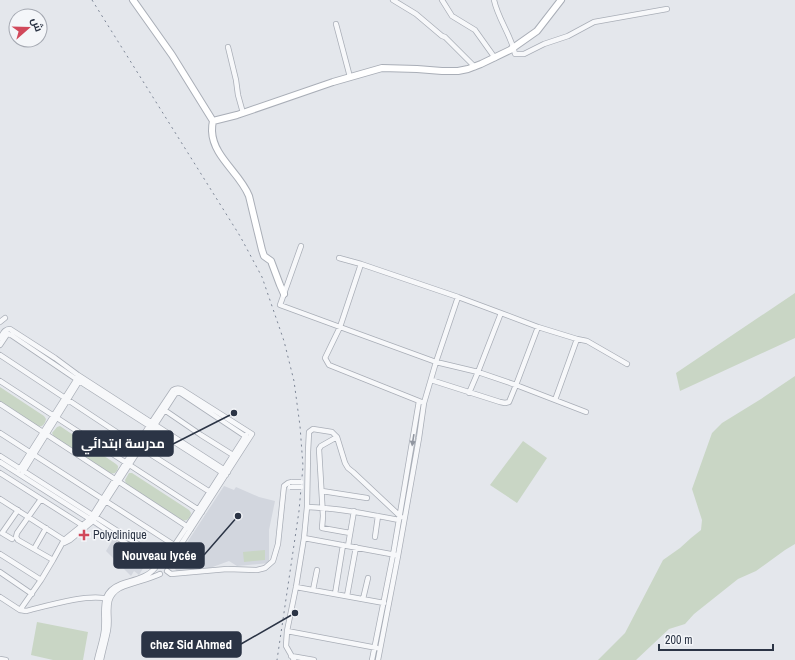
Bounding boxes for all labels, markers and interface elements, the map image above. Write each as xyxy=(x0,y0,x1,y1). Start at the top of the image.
north arrow xyxy=(8,8,48,48)
text: ش xyxy=(28,16,46,34)
callout: مدرسة ابتدائي xyxy=(73,431,173,456)
one-way arrow xyxy=(409,434,415,446)
text: مدرسة ابتدائي xyxy=(81,435,165,455)
place label: Polyclinique xyxy=(93,527,147,543)
marker: Polyclinique xyxy=(78,529,90,541)
callout: Nouveau lycée xyxy=(114,543,204,568)
text: Nouveau lycée xyxy=(122,547,196,564)
scale bar xyxy=(659,626,773,652)
callout: chez Sid Ahmed xyxy=(142,632,241,657)
text: 200 m xyxy=(665,632,692,648)
text: chez Sid Ahmed xyxy=(150,636,232,653)

